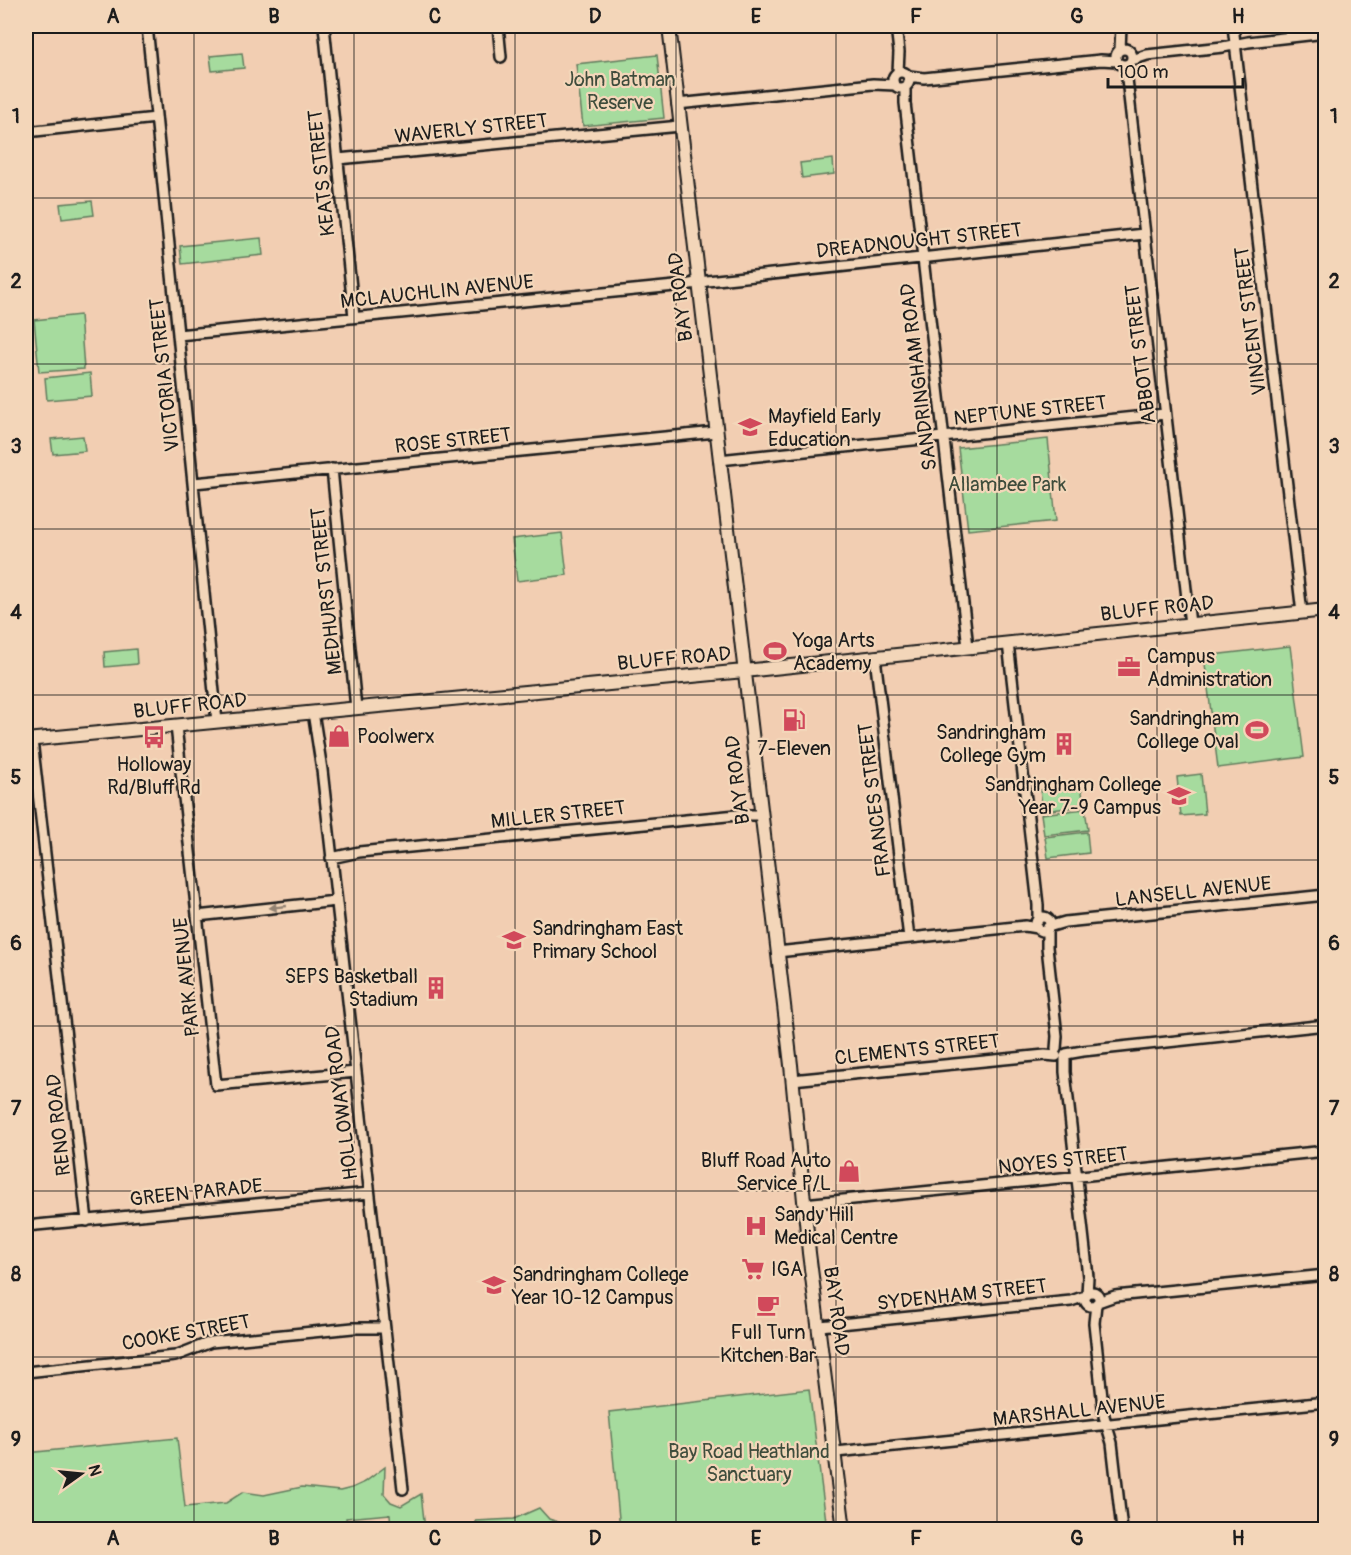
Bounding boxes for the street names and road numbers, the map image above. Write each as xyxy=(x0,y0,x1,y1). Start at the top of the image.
street label: KEATS STREET xyxy=(302,108,341,237)
street label: WAVERLY STREET xyxy=(393,108,549,149)
street label: DREADNOUGHT STREET xyxy=(815,217,1023,264)
street label: VINCENT STREET xyxy=(1229,245,1272,397)
street label: BAY ROAD xyxy=(663,251,698,343)
street label: MCLAUCHLIN AVENUE xyxy=(339,269,535,314)
street label: SANDRINGHAM ROAD xyxy=(895,282,942,472)
street label: ABBOTT STREET xyxy=(1120,283,1161,425)
street label: VICTORIA STREET xyxy=(144,297,185,453)
street label: NEPTUNE STREET xyxy=(952,390,1108,431)
street label: ROSE STREET xyxy=(394,422,512,459)
street label: MEDHURST STREET xyxy=(305,506,348,676)
street label: BLUFF ROAD xyxy=(1099,590,1215,627)
street label: BLUFF ROAD xyxy=(616,641,732,676)
street label: BLUFF ROAD xyxy=(132,687,248,724)
street label: FRANCES STREET xyxy=(853,721,896,878)
street label: BAY ROAD xyxy=(720,734,755,826)
street label: MILLER STREET xyxy=(490,795,627,834)
street label: LANSELL AVENUE xyxy=(1114,871,1272,912)
street label: PARK AVENUE xyxy=(168,916,205,1038)
street label: HOLLOWAY ROAD xyxy=(320,1024,363,1182)
street label: CLEMENTS STREET xyxy=(833,1028,1001,1071)
street label: RENO ROAD xyxy=(41,1073,76,1177)
street label: NOYES STREET xyxy=(997,1141,1129,1180)
street label: GREEN PARADE xyxy=(128,1173,264,1212)
street label: BAY ROAD xyxy=(818,1265,855,1357)
street label: SYDENHAM STREET xyxy=(876,1273,1048,1316)
street label: COOKE STREET xyxy=(120,1309,252,1356)
street label: MARSHALL AVENUE xyxy=(991,1389,1167,1432)

